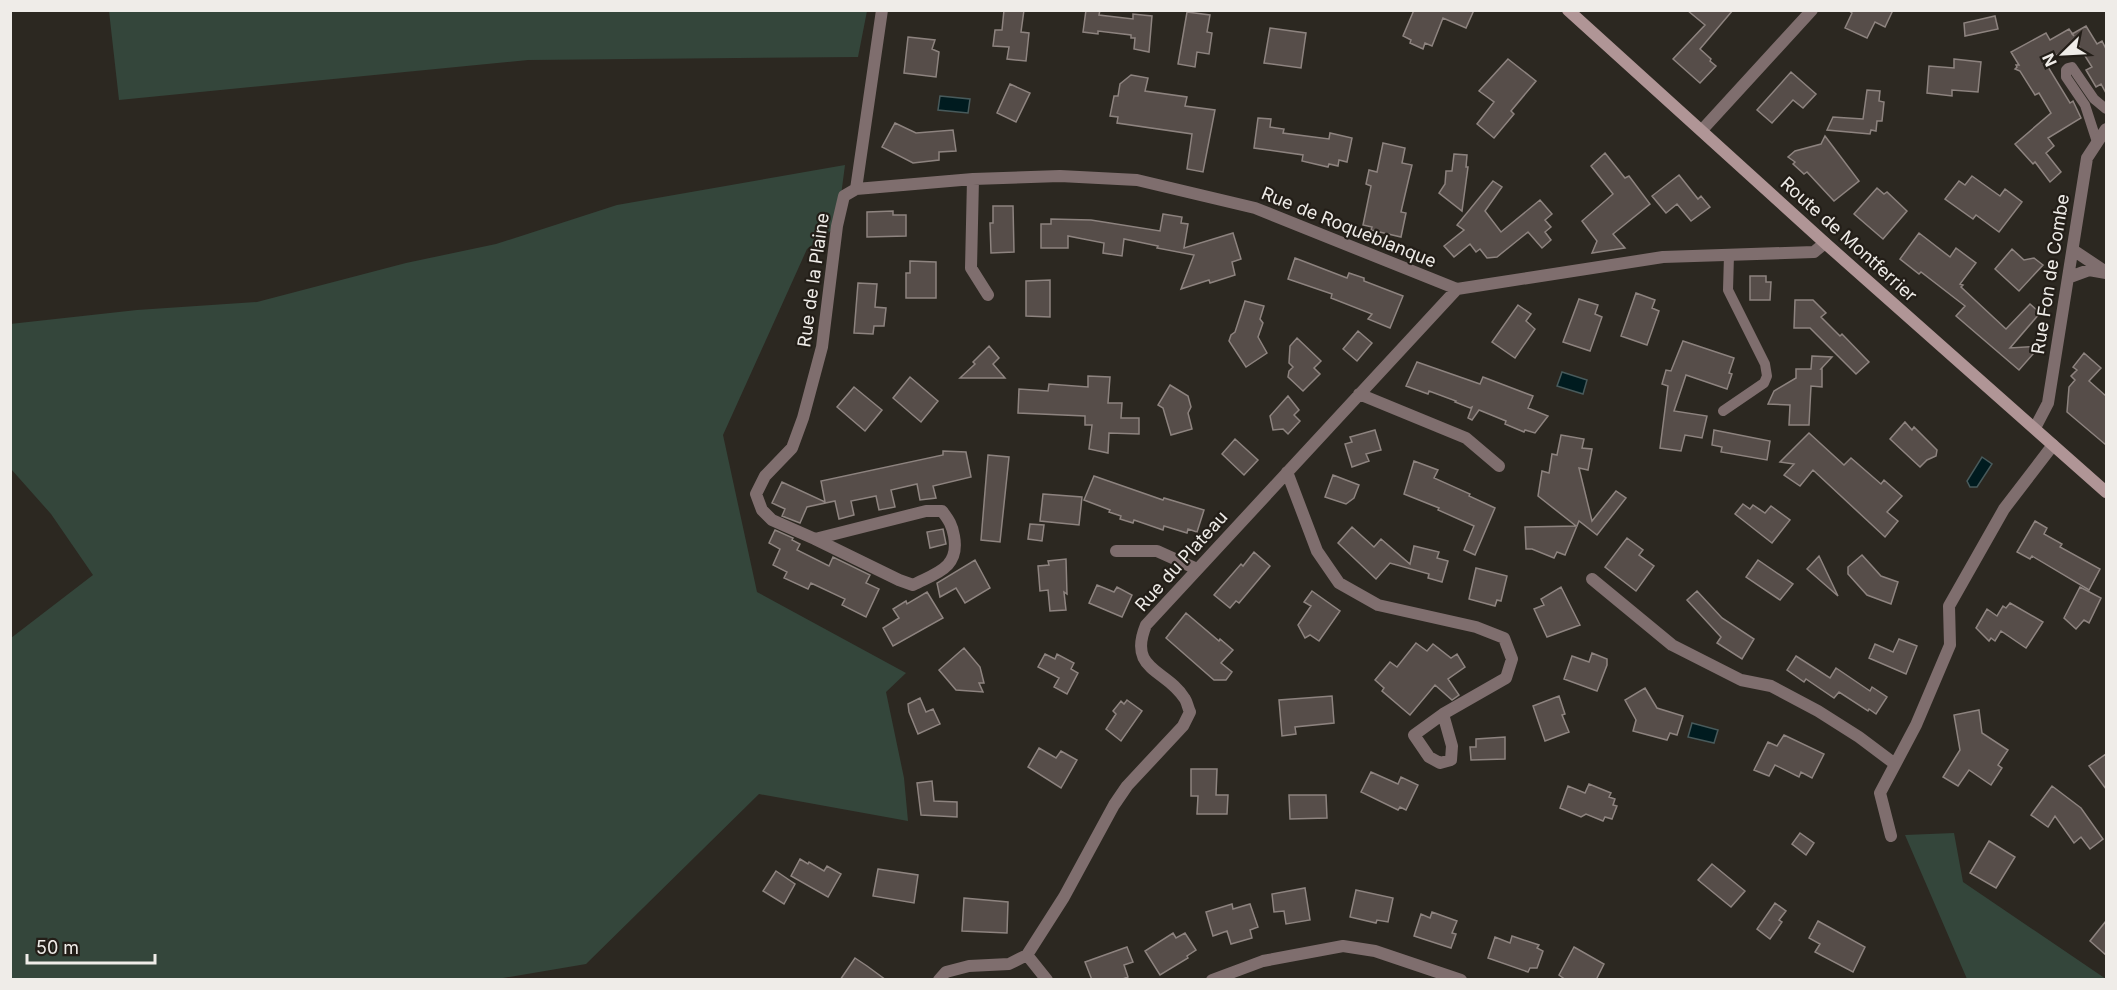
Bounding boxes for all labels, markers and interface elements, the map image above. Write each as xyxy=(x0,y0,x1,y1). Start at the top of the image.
north arrow xyxy=(2033,24,2093,84)
text: N xyxy=(2038,50,2061,70)
street label: Route de Montferrier xyxy=(1777,172,1922,306)
street label: Rue de Roqueblanque xyxy=(1258,182,1440,272)
street label: Rue Fon de Combe xyxy=(2027,192,2073,356)
street label: Rue de la Plaine xyxy=(793,212,833,348)
street label: Rue du Plateau xyxy=(1131,507,1231,615)
scale bar xyxy=(27,927,154,965)
text: 50 m xyxy=(36,937,79,958)

